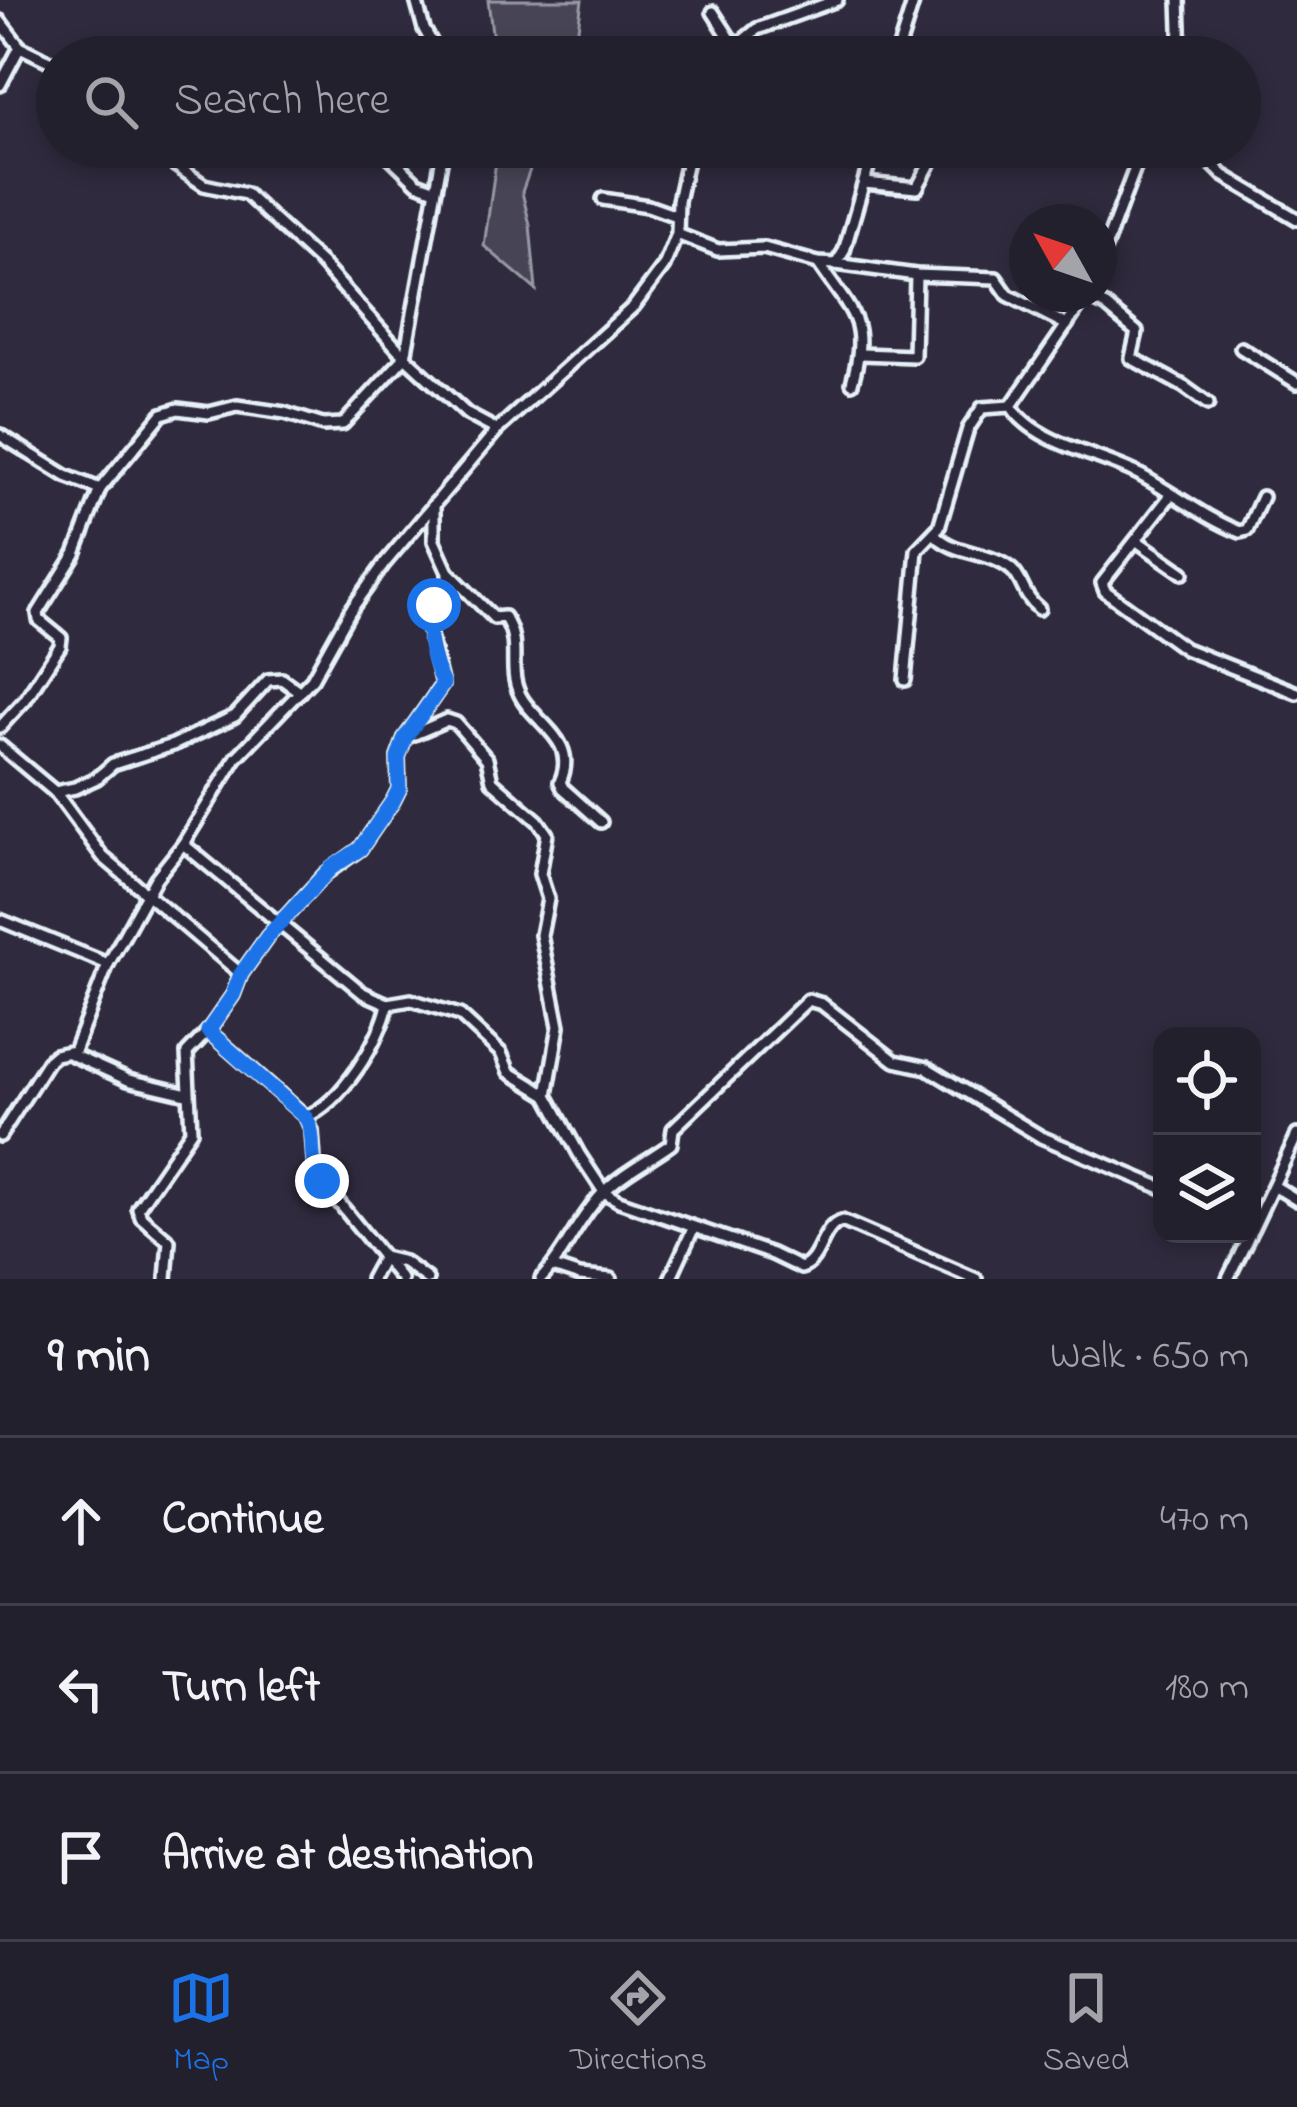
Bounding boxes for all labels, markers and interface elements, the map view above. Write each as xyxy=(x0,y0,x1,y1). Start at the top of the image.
search box xyxy=(36,36,1261,168)
icon: search xyxy=(78,69,144,135)
text: Search here xyxy=(174,69,390,135)
north arrow xyxy=(1009,204,1117,312)
route start xyxy=(407,578,461,632)
map controls xyxy=(1153,1027,1261,1243)
button: locate xyxy=(1153,1027,1261,1135)
button: layers xyxy=(1153,1135,1261,1243)
route end xyxy=(295,1154,349,1208)
text: 9 min xyxy=(48,1320,150,1395)
text: Walk · 650 m xyxy=(1050,1329,1249,1386)
icon: ahead xyxy=(48,1488,114,1554)
text: Continue xyxy=(162,1488,323,1554)
text: 470 m xyxy=(1160,1492,1249,1549)
icon: left xyxy=(48,1656,114,1722)
text: Turn left xyxy=(162,1656,320,1722)
text: 180 m xyxy=(1165,1660,1249,1717)
icon: arrive xyxy=(48,1824,114,1890)
text: Arrive at destination xyxy=(162,1824,533,1890)
tab: Map xyxy=(168,1965,234,2085)
tab: Directions xyxy=(570,1965,707,2085)
tab: Saved xyxy=(1043,1965,1129,2085)

